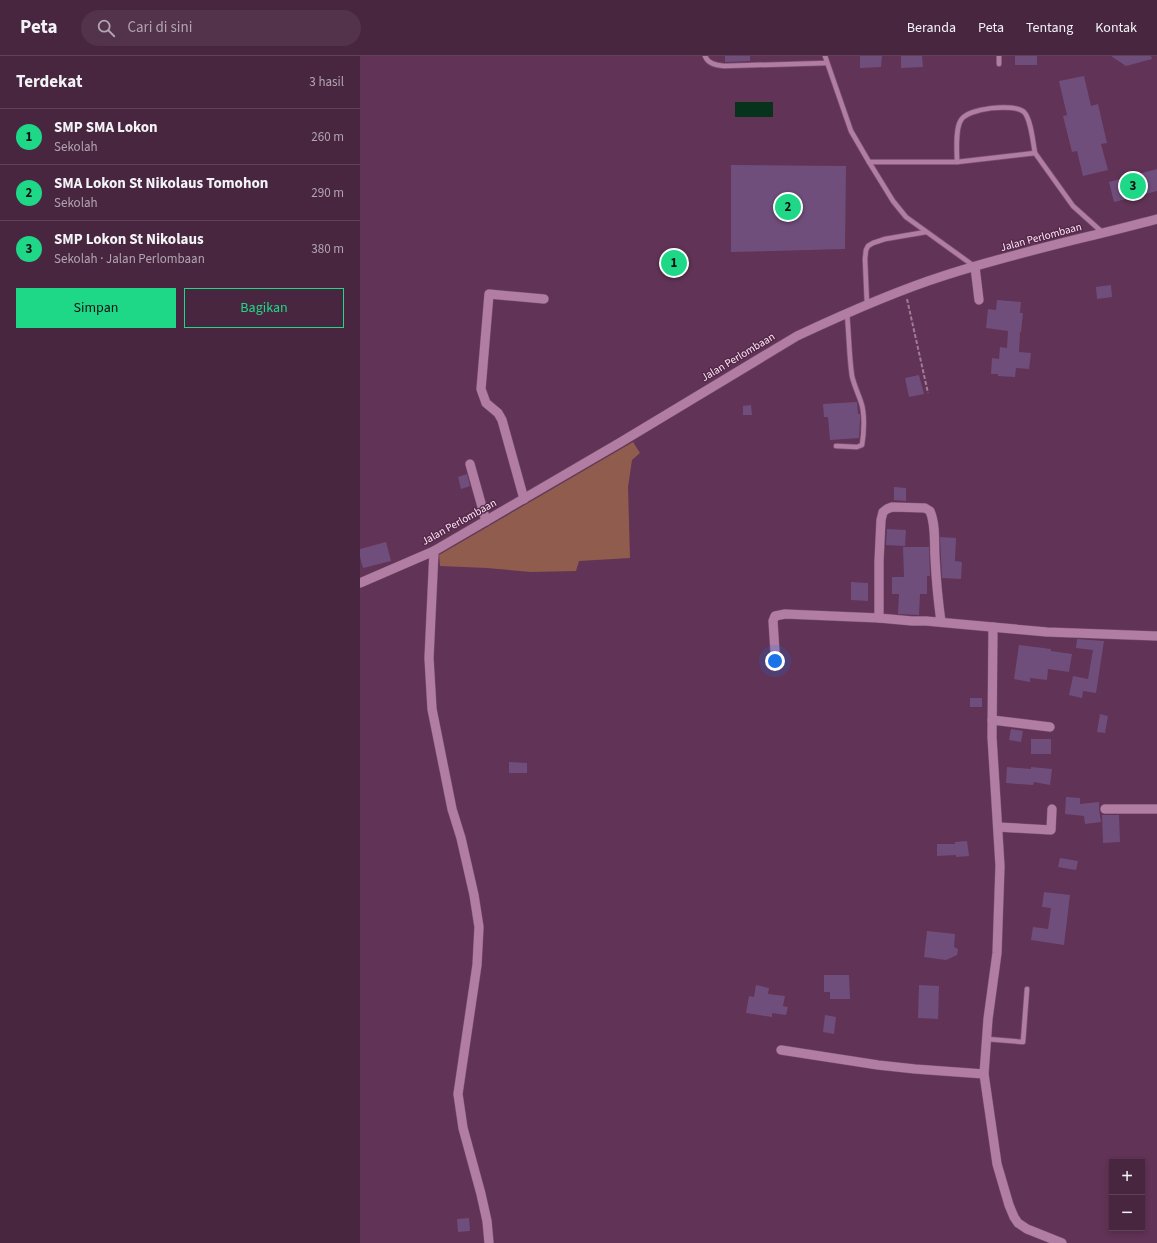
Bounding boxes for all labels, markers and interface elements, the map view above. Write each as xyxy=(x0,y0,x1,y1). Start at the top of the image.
search box xyxy=(81,10,361,46)
text: Peta xyxy=(20,14,57,41)
icon: search xyxy=(95,17,117,39)
text: Cari di sini xyxy=(127,17,192,38)
text: Beranda xyxy=(907,18,956,38)
text: Peta xyxy=(978,18,1004,38)
text: Tentang xyxy=(1026,18,1073,38)
text: Kontak xyxy=(1095,18,1137,38)
text: Terdekat xyxy=(16,70,82,94)
text: 3 hasil xyxy=(309,73,344,91)
text: SMP SMA Lokon xyxy=(54,117,158,138)
text: 1 xyxy=(26,128,32,146)
text: 260 m xyxy=(311,128,344,146)
text: Sekolah xyxy=(54,138,98,156)
pin: 3 xyxy=(1120,171,1146,201)
text: SMA Lokon St Nikolaus Tomohon xyxy=(54,173,268,194)
text: 2 xyxy=(26,184,32,202)
text: 290 m xyxy=(311,184,344,202)
pin: 2 xyxy=(775,192,801,222)
text: Sekolah xyxy=(54,194,98,212)
street label: Jalan Perlombaan xyxy=(999,219,1083,255)
text: SMP Lokon St Nikolaus xyxy=(54,229,204,250)
text: 3 xyxy=(26,240,32,258)
text: 380 m xyxy=(311,240,344,258)
pin: 1 xyxy=(661,248,687,278)
text: Sekolah · Jalan Perlombaan xyxy=(54,250,205,268)
button: Simpan xyxy=(16,288,176,328)
button: Bagikan xyxy=(184,288,344,328)
street label: Jalan Perlombaan xyxy=(698,329,778,385)
street label: Jalan Perlombaan xyxy=(419,495,499,549)
your location xyxy=(765,651,785,671)
map controls xyxy=(1109,1159,1145,1231)
button: + xyxy=(1109,1159,1145,1195)
button: − xyxy=(1109,1195,1145,1231)

